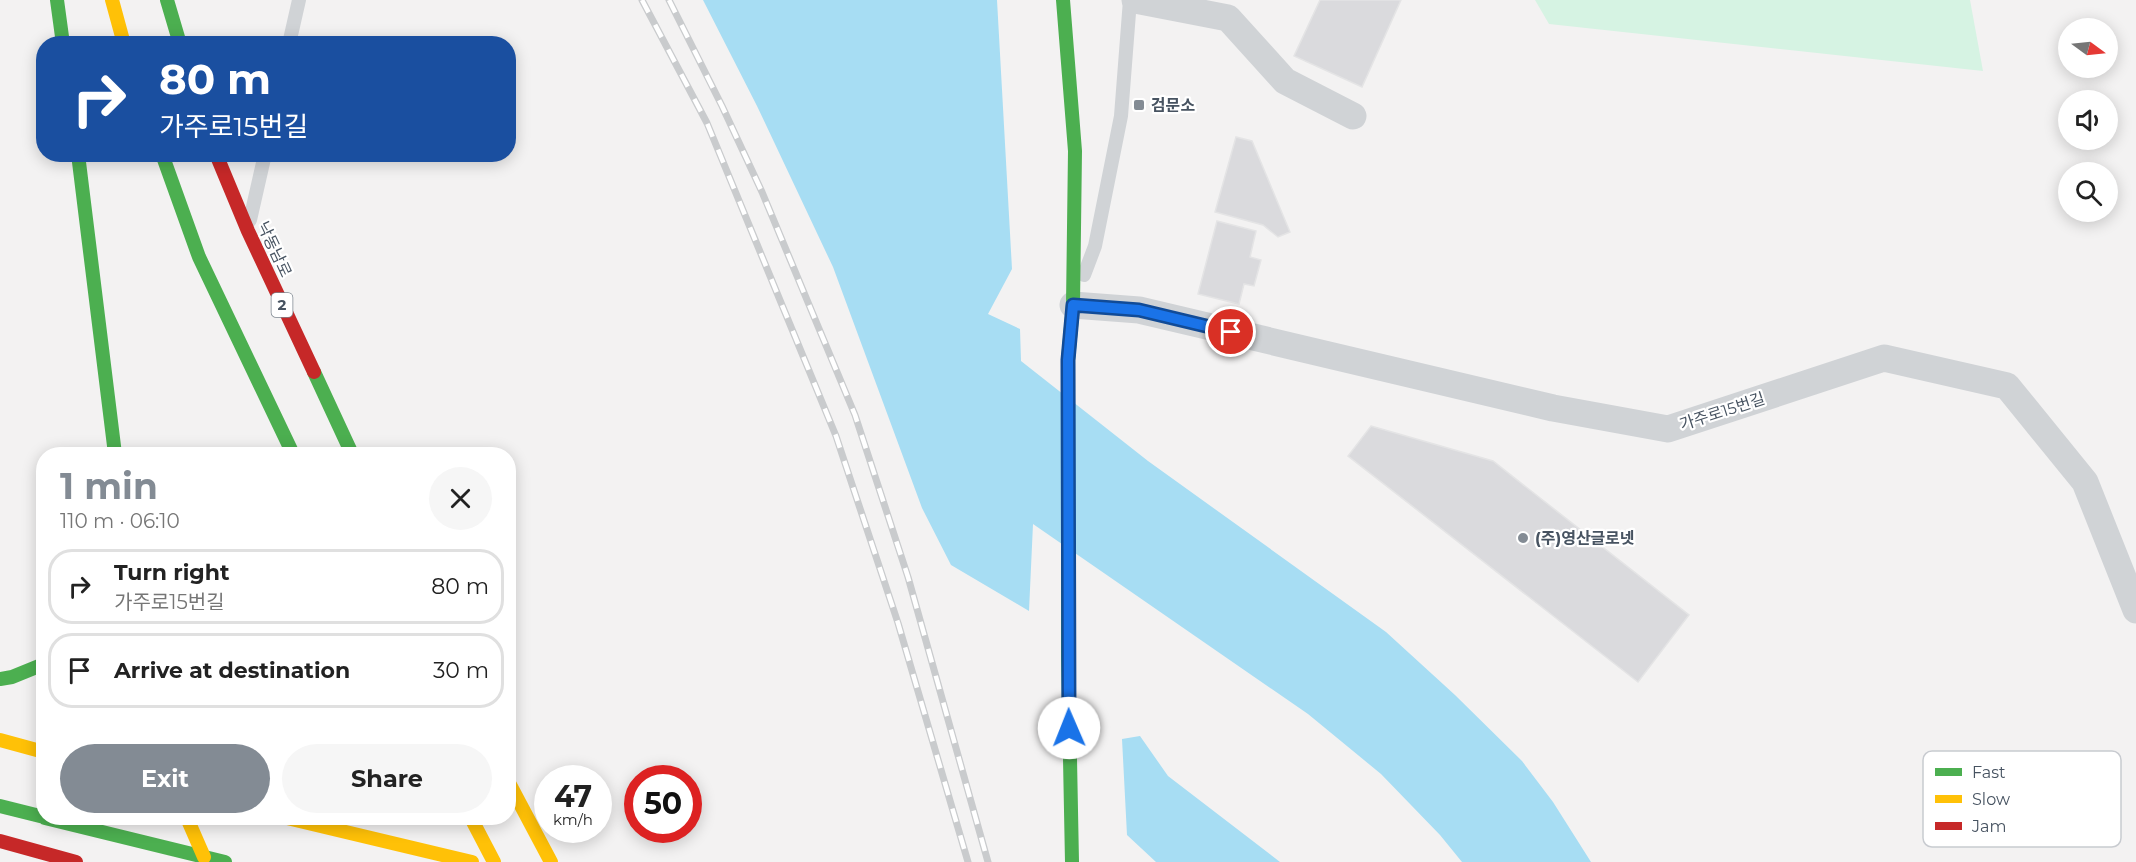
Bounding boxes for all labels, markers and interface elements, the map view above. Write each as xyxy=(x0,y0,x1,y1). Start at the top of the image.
north arrow xyxy=(2058,18,2118,78)
map controls xyxy=(2058,18,2118,222)
text: 80 m xyxy=(159,53,271,105)
icon: right xyxy=(60,60,138,138)
button: sound xyxy=(2058,90,2118,150)
place label: 검문소 xyxy=(1151,96,1195,115)
marker: 검문소 xyxy=(1132,98,1146,112)
text: 가주로15번길 xyxy=(159,110,308,143)
button: search xyxy=(2058,162,2118,222)
street label: 낙동남로 xyxy=(253,219,296,280)
road number: 2 xyxy=(272,293,292,317)
pin xyxy=(1205,306,1256,357)
icon: arrive xyxy=(1214,315,1247,348)
street label: 가주로15번길 xyxy=(1677,389,1767,434)
text: 1 min xyxy=(60,464,158,508)
button: close xyxy=(429,467,492,530)
text: 110 m · 06:10 xyxy=(60,509,180,533)
place label: (주)영산글로넷 xyxy=(1535,529,1635,548)
marker: (주)영산글로넷 xyxy=(1516,531,1530,545)
text: Turn right xyxy=(114,559,229,586)
icon: right xyxy=(63,570,96,603)
text: 80 m xyxy=(431,573,489,600)
text: 가주로15번길 xyxy=(114,590,225,614)
icon: arrive xyxy=(63,654,96,687)
text: Arrive at destination xyxy=(114,657,350,684)
text: 30 m xyxy=(433,657,489,684)
position arrow xyxy=(1037,696,1101,760)
button: Exit xyxy=(60,744,270,813)
button: Share xyxy=(282,744,492,813)
legend xyxy=(1923,751,2121,847)
text: Fast xyxy=(1972,763,2006,782)
speed limit sign: 50 xyxy=(624,765,702,843)
text: 47 xyxy=(554,778,592,815)
text: Slow xyxy=(1972,790,2010,809)
text: km/h xyxy=(553,810,593,829)
text: Jam xyxy=(1971,817,2006,836)

